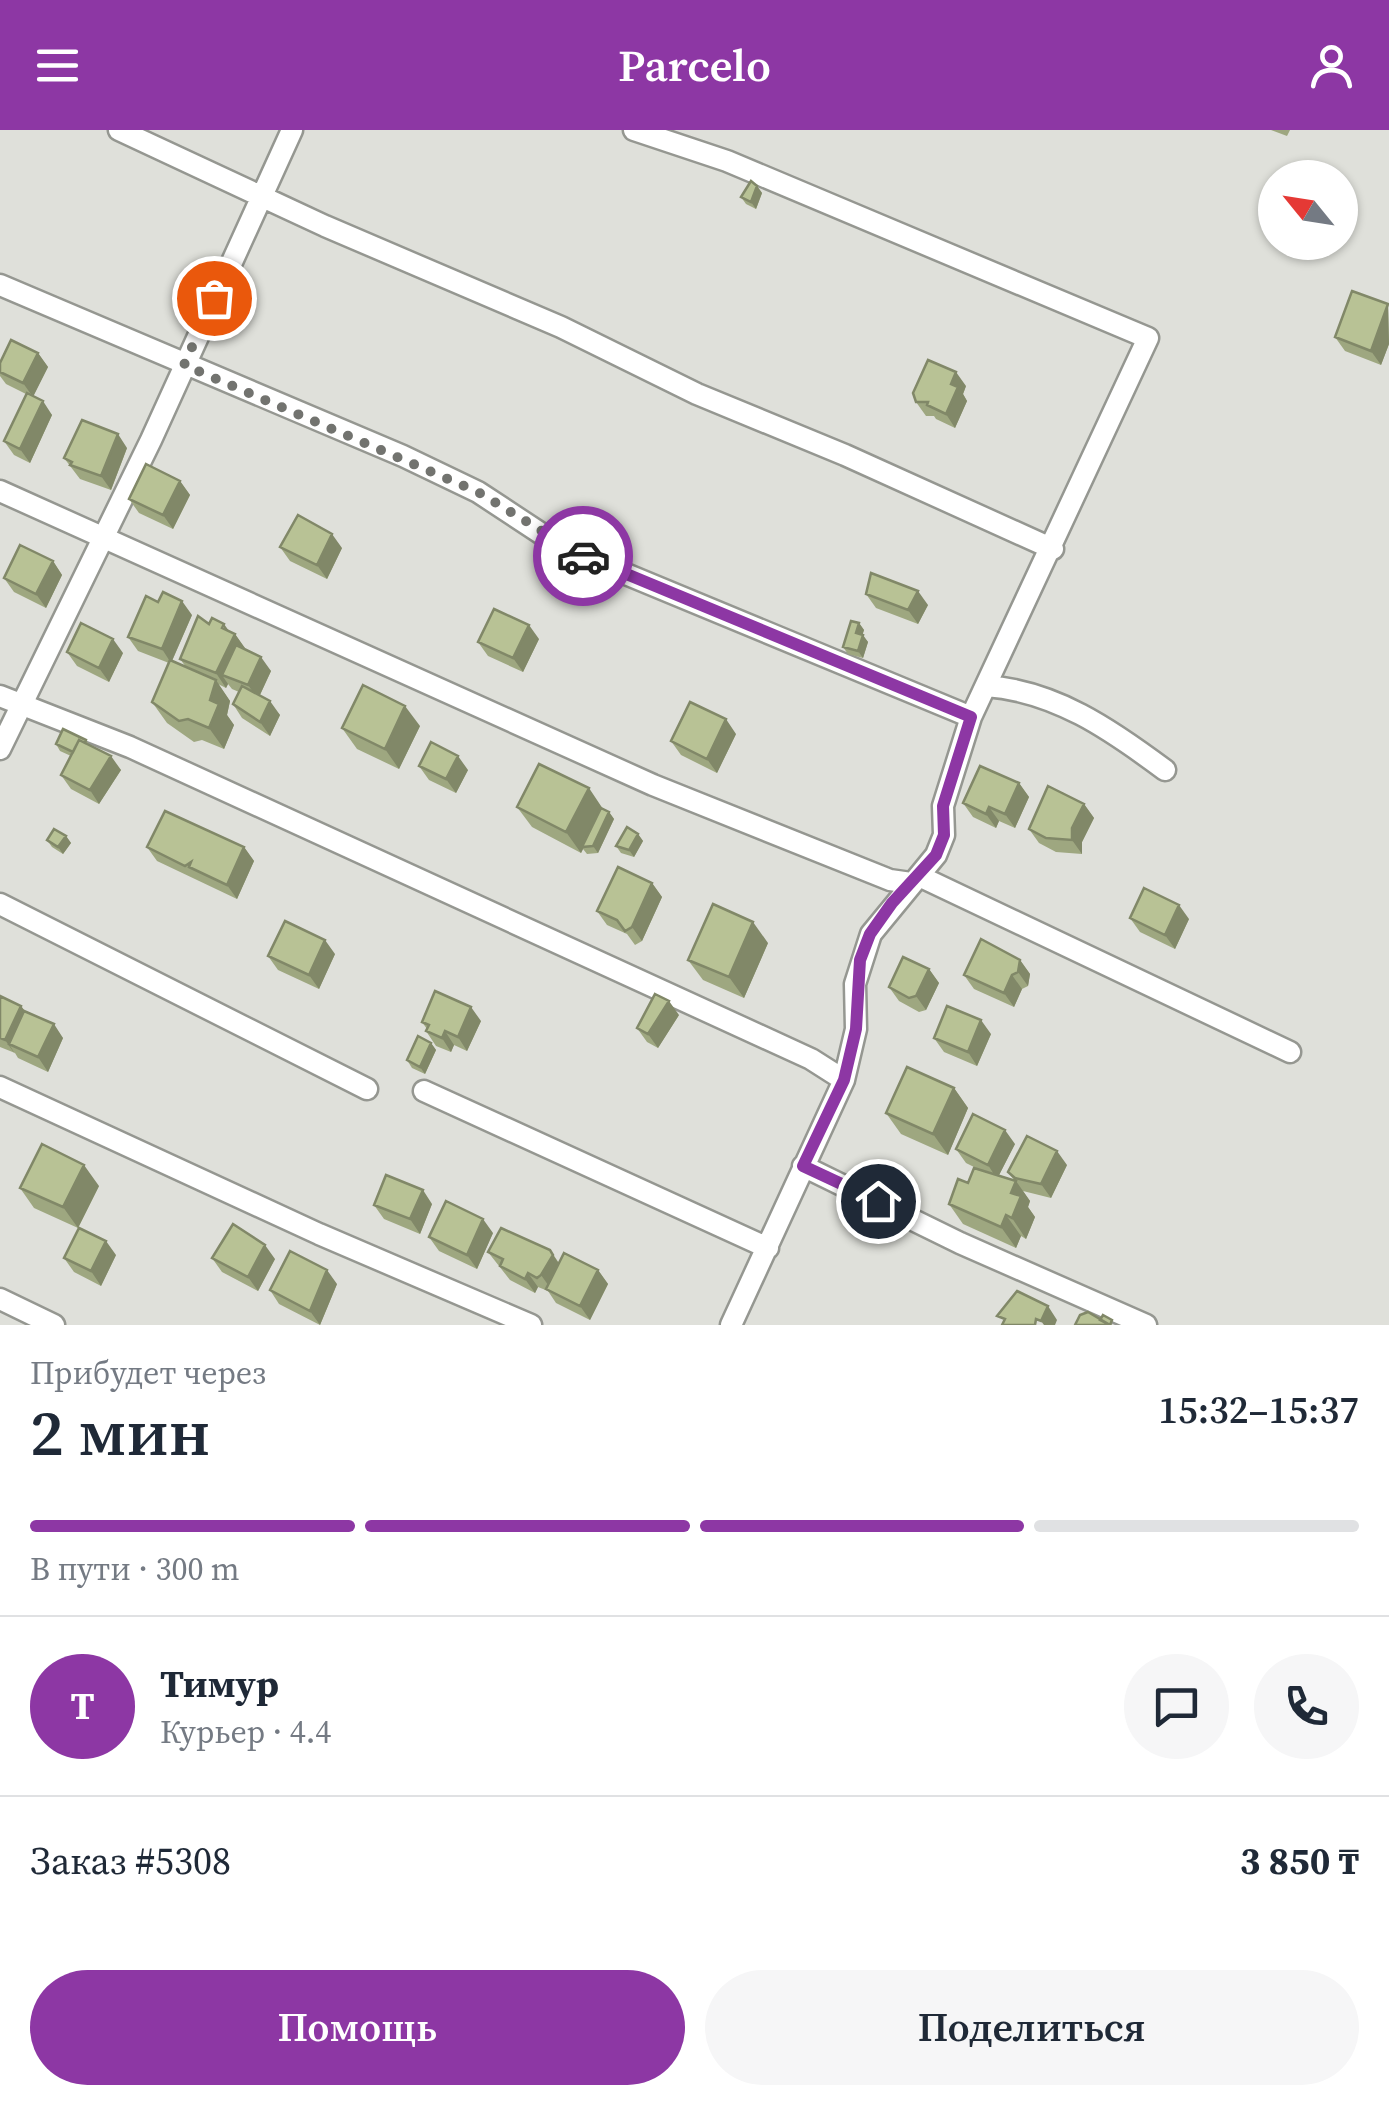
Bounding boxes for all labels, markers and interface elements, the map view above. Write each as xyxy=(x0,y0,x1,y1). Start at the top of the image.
text: Parcelo xyxy=(618,34,771,96)
icon: menu xyxy=(30,38,85,93)
icon: person xyxy=(1304,38,1359,93)
north arrow xyxy=(1258,160,1358,260)
map controls xyxy=(1258,160,1358,260)
pin xyxy=(172,256,257,341)
icon: bag xyxy=(187,271,242,326)
courier xyxy=(533,506,633,606)
icon: car xyxy=(556,529,611,584)
pin xyxy=(836,1159,921,1244)
icon: home xyxy=(851,1174,906,1229)
text: Прибудет через xyxy=(30,1351,266,1395)
text: 15:32–15:37 xyxy=(1158,1384,1359,1436)
text: 2 мин xyxy=(30,1388,210,1477)
text: В пути · 300 m xyxy=(30,1547,240,1591)
button: chat xyxy=(1124,1654,1229,1759)
button: phone xyxy=(1254,1654,1359,1759)
text: Тимур xyxy=(160,1658,279,1710)
text: Т xyxy=(70,1680,95,1732)
text: Курьер · 4.4 xyxy=(160,1710,331,1754)
text: Заказ #5308 xyxy=(30,1835,231,1887)
text: 3 850 ₸ xyxy=(1240,1835,1359,1887)
button: Помощь xyxy=(30,1970,685,2085)
button: Поделиться xyxy=(705,1970,1359,2085)

